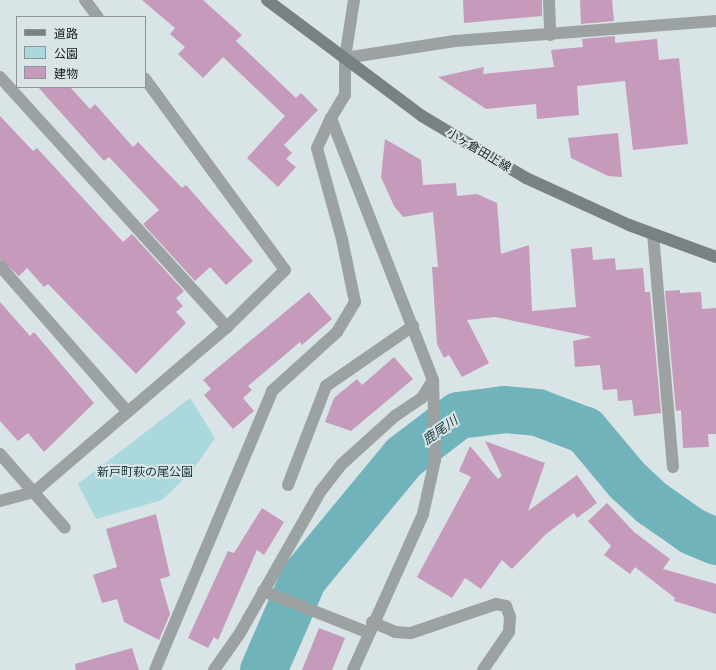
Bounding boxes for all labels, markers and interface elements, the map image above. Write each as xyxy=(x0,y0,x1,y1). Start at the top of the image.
legend xyxy=(16,16,146,88)
text: 道路 xyxy=(54,26,78,40)
text: 公園 xyxy=(54,46,78,60)
text: 建物 xyxy=(54,66,78,80)
street label: 小ヶ倉田上線 xyxy=(444,125,514,175)
water label: 鹿尾川 xyxy=(420,412,460,448)
park label: 新戸町萩の尾公園 xyxy=(97,465,193,479)

